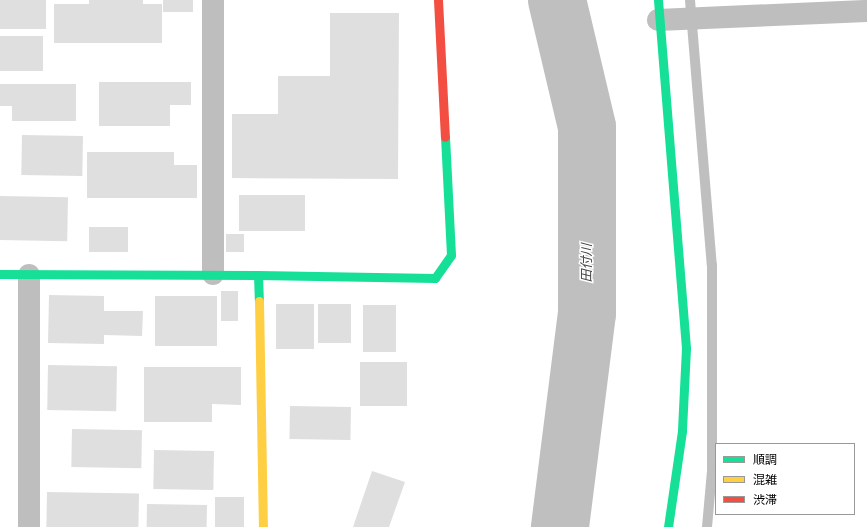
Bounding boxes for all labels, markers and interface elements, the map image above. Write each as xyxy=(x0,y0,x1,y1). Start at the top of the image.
water label: 田付川 xyxy=(579,244,595,282)
legend xyxy=(715,443,855,515)
text: 順調 xyxy=(753,452,777,468)
text: 混雑 xyxy=(753,472,777,488)
text: 渋滞 xyxy=(753,492,777,508)

